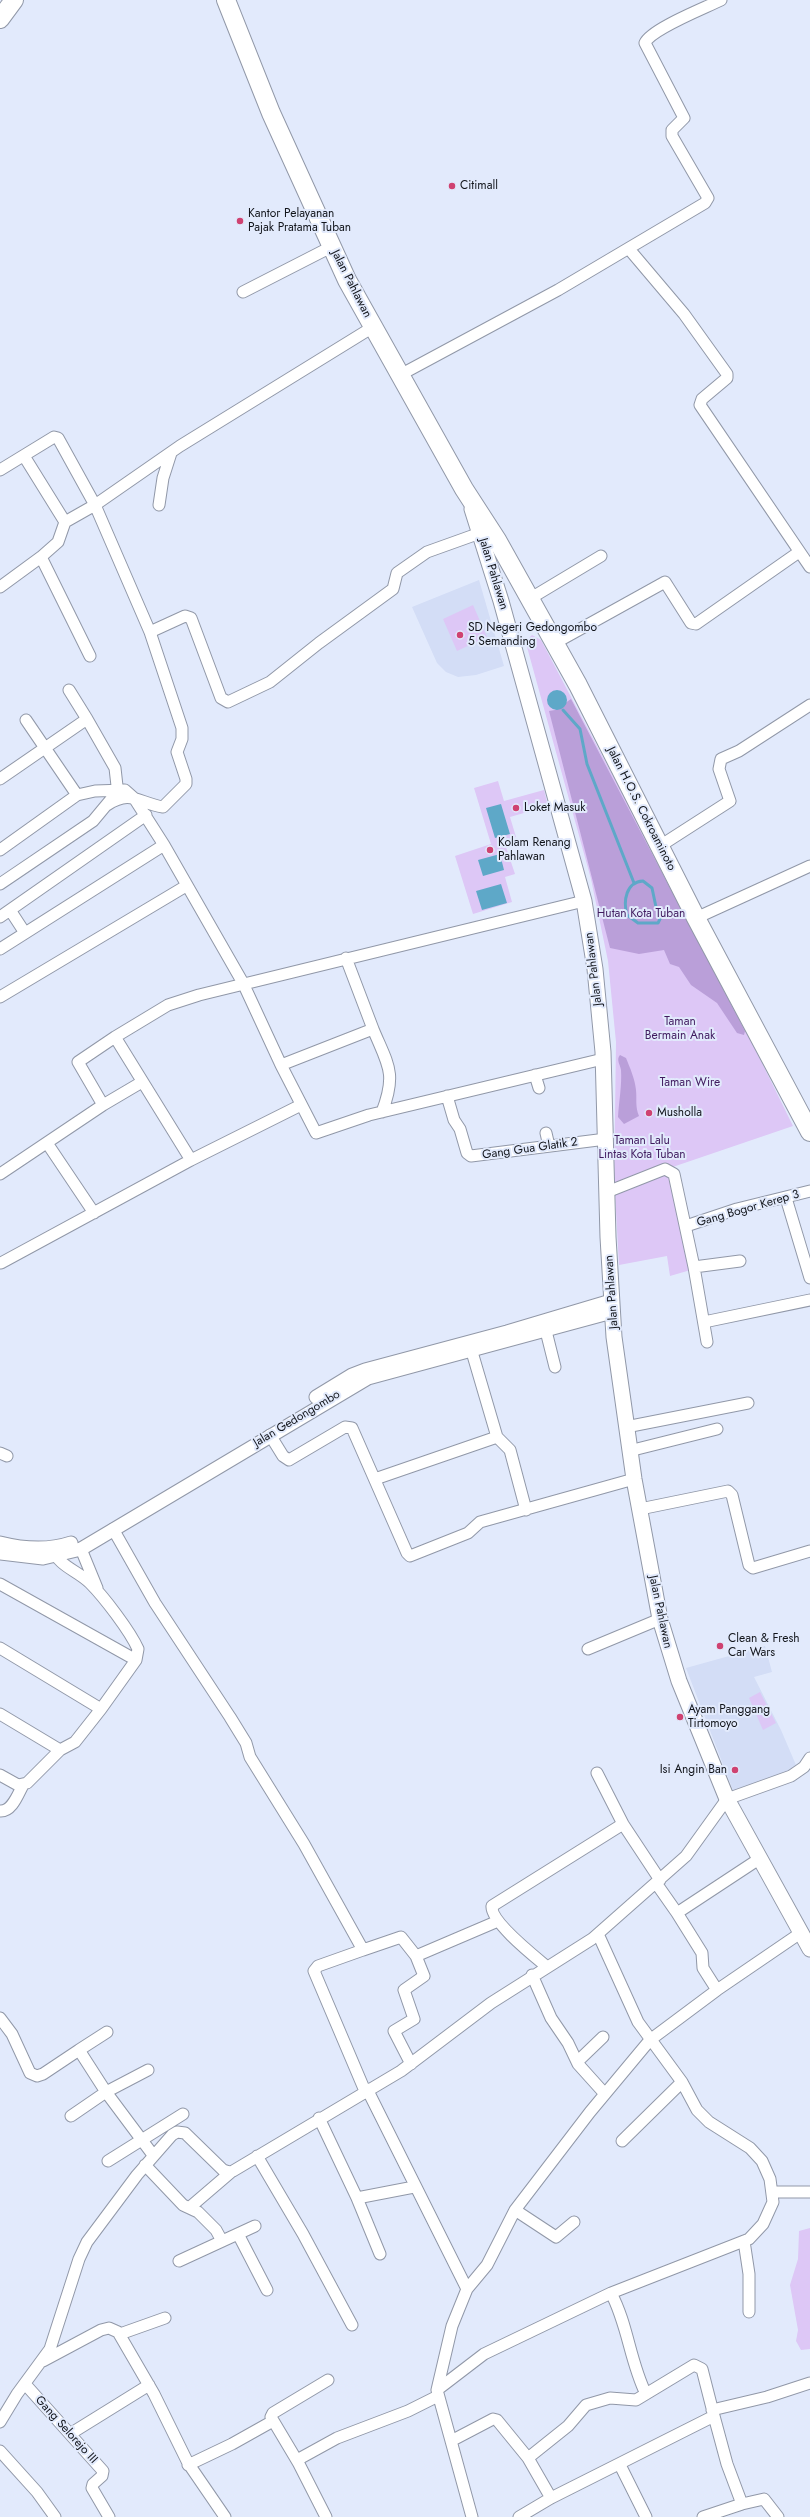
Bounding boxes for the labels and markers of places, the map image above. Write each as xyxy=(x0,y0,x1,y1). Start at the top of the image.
place label: Citimall xyxy=(460,179,498,193)
marker: Citimall xyxy=(447,181,457,191)
place label: Kantor Pelayanan Pajak Pratama Tuban xyxy=(248,207,351,235)
marker: Kantor Pelayanan Pajak Pratama Tuban xyxy=(235,216,245,226)
place label: SD Negeri Gedongombo 5 Semanding xyxy=(468,621,597,649)
marker: SD Negeri Gedongombo 5 Semanding xyxy=(455,630,465,640)
place label: Loket Masuk xyxy=(524,801,586,815)
marker: Loket Masuk xyxy=(511,803,521,813)
place label: Kolam Renang Pahlawan xyxy=(498,836,571,864)
marker: Kolam Renang Pahlawan xyxy=(485,845,495,855)
place label: Musholla xyxy=(657,1106,702,1120)
marker: Musholla xyxy=(644,1108,654,1118)
place label: Clean & Fresh Car Wars xyxy=(728,1632,800,1660)
marker: Clean & Fresh Car Wars xyxy=(715,1641,725,1651)
place label: Ayam Panggang Tirtomoyo xyxy=(688,1703,770,1731)
marker: Ayam Panggang Tirtomoyo xyxy=(675,1712,685,1722)
place label: Isi Angin Ban xyxy=(660,1763,727,1777)
marker: Isi Angin Ban xyxy=(730,1765,740,1775)

